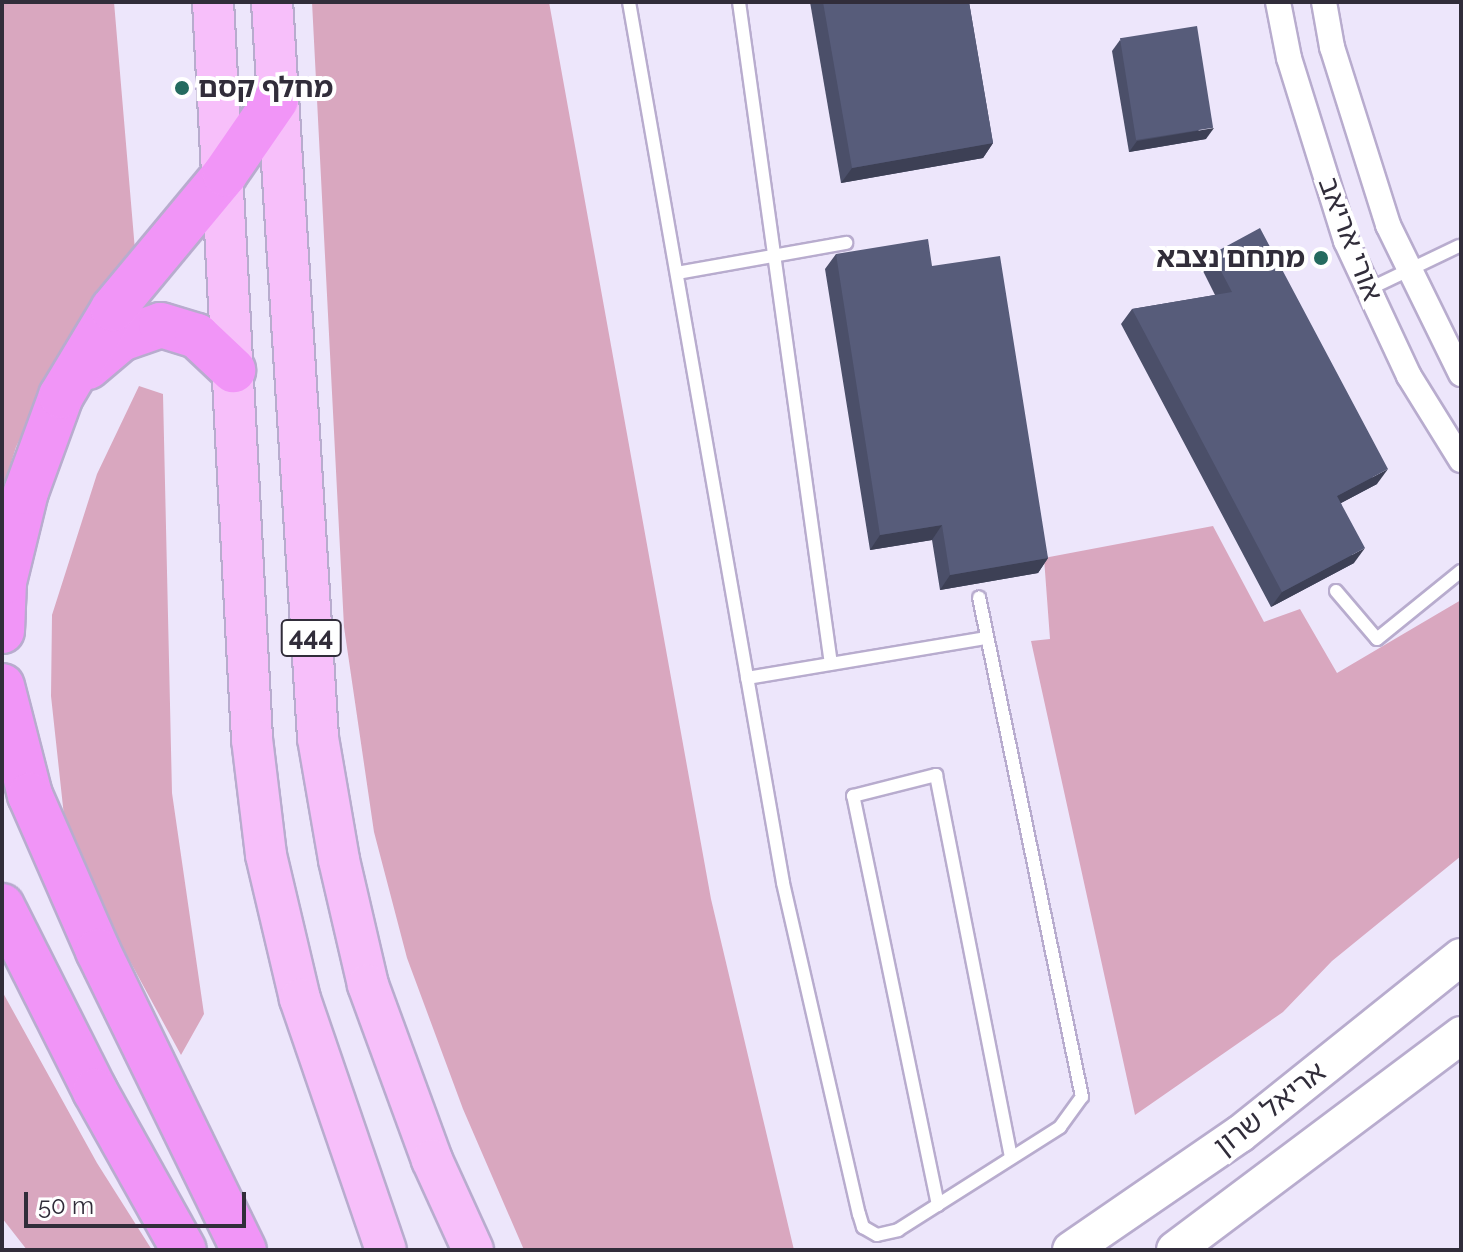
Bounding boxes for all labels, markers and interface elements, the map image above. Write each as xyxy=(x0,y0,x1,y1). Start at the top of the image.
place label: מחלף קסם xyxy=(198,71,333,105)
marker: מחלף קסם xyxy=(173,79,191,97)
street label: אורי אריאב xyxy=(1311,172,1389,306)
place label: מתחם נצבא xyxy=(1156,241,1305,275)
marker: מתחם נצבא xyxy=(1312,249,1330,267)
road number: 444 xyxy=(279,616,343,660)
street label: אריאל שרון xyxy=(1207,1055,1333,1163)
scale bar xyxy=(28,1176,250,1226)
text: 50 m xyxy=(38,1191,94,1220)

